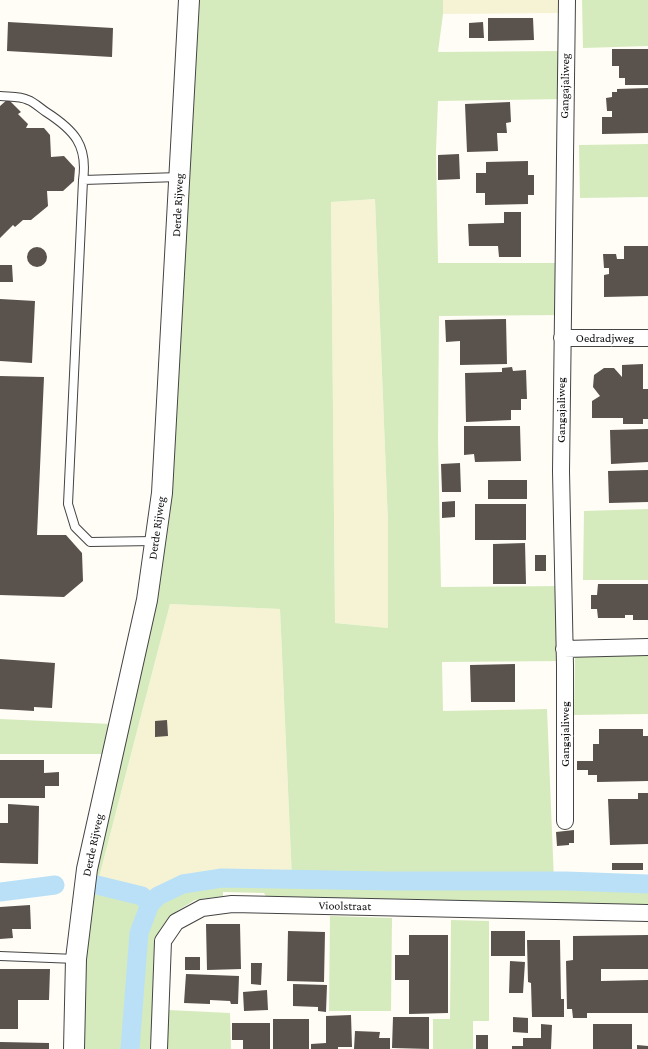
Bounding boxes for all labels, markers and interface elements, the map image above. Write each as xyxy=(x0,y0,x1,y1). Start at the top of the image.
street label: Gangajaliweg xyxy=(557,53,573,119)
street label: Derde Rijweg xyxy=(169,173,187,237)
street label: Oedradjweg xyxy=(576,331,634,345)
street label: Gangajaliweg xyxy=(554,377,568,443)
street label: Derde Rijweg xyxy=(145,495,169,561)
street label: Gangajaliweg xyxy=(558,701,572,767)
street label: Derde Rijweg xyxy=(79,812,107,878)
street label: Vioolstraat xyxy=(319,898,371,914)

